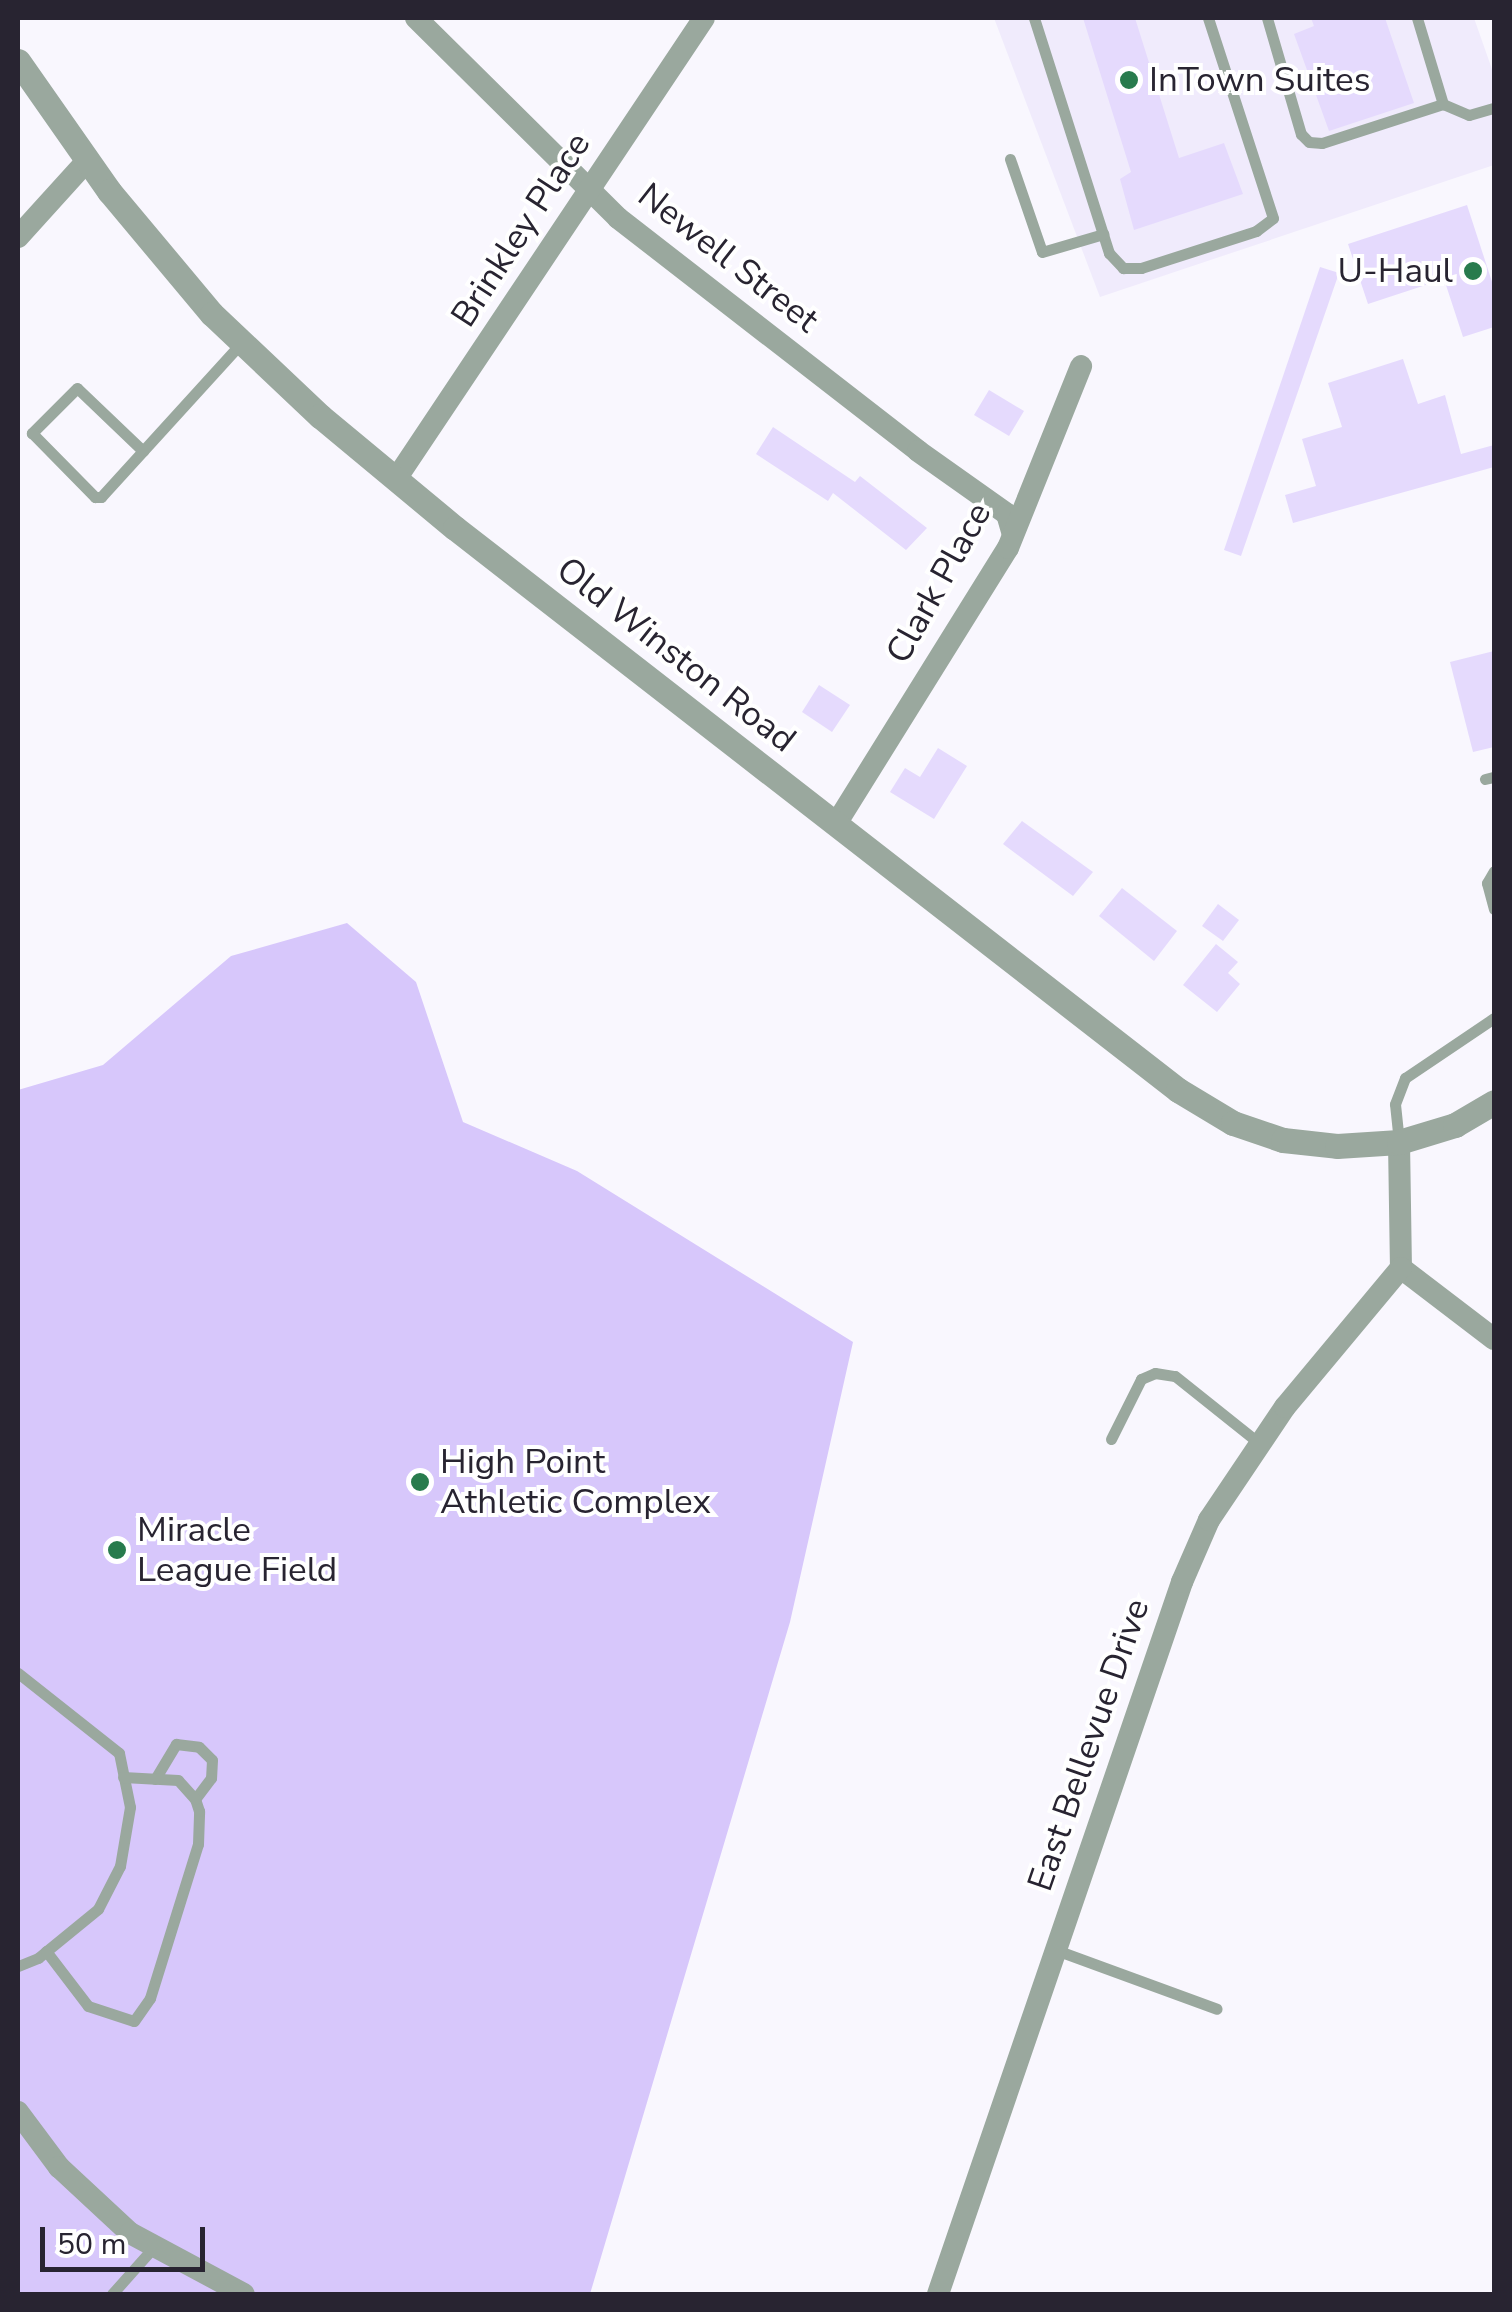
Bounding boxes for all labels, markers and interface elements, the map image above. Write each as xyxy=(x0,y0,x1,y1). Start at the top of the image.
place label: InTown Suites xyxy=(1149,59,1371,101)
marker: InTown Suites xyxy=(1118,69,1140,91)
street label: Brinkley Place xyxy=(443,125,599,335)
street label: Newell Street xyxy=(629,175,827,341)
place label: U-Haul xyxy=(1338,250,1453,292)
marker: U-Haul xyxy=(1462,260,1484,282)
street label: Clark Place xyxy=(878,495,1000,671)
street label: Old Winston Road xyxy=(548,549,804,761)
place label: High Point Athletic Complex xyxy=(440,1441,711,1523)
marker: High Point Athletic Complex xyxy=(409,1471,431,1493)
place label: Miracle League Field xyxy=(137,1509,337,1591)
marker: Miracle League Field xyxy=(106,1539,128,1561)
street label: East Bellevue Drive xyxy=(1019,1593,1159,1897)
scale bar xyxy=(45,2207,210,2269)
text: 50 m xyxy=(57,2224,126,2265)

